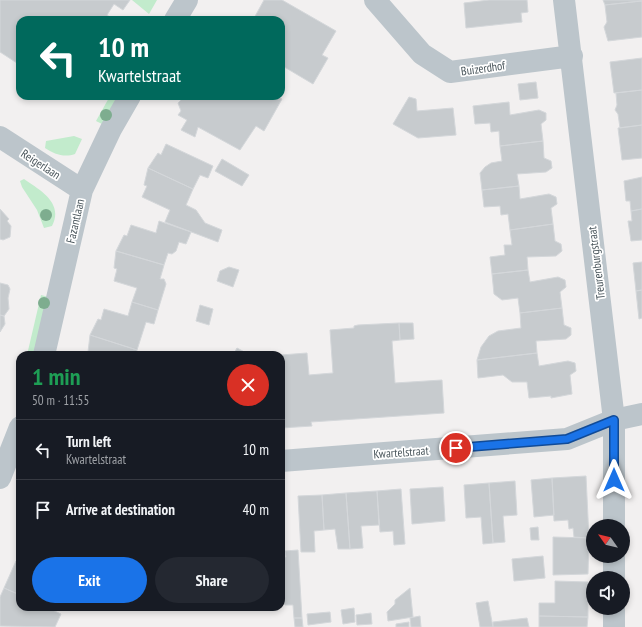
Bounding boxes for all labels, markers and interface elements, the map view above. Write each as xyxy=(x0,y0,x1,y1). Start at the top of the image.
text: 10 m xyxy=(98,28,149,65)
icon: left xyxy=(32,32,84,84)
street label: Buizerdhof xyxy=(460,57,507,79)
text: Kwartelstraat xyxy=(98,64,181,87)
street label: Reigerlaan xyxy=(18,146,64,182)
street label: Fazantlaan xyxy=(63,197,87,245)
street label: Treurenburgstraat xyxy=(584,225,608,301)
text: 1 min xyxy=(32,361,80,392)
button: close xyxy=(227,364,269,406)
text: 50 m · 11:55 xyxy=(32,392,89,409)
pin xyxy=(439,431,473,465)
text: Turn left xyxy=(66,432,111,451)
icon: arrive xyxy=(445,437,467,459)
icon: left xyxy=(32,439,54,461)
text: 10 m xyxy=(243,440,269,459)
street label: Kwartelstraat xyxy=(373,443,430,461)
text: Kwartelstraat xyxy=(66,451,126,468)
position arrow xyxy=(593,459,635,501)
icon: arrive xyxy=(32,499,54,521)
text: Arrive at destination xyxy=(66,500,175,519)
text: 40 m xyxy=(243,500,269,519)
north arrow xyxy=(586,519,630,563)
map controls xyxy=(586,519,630,615)
button: Exit xyxy=(32,557,147,603)
button: Share xyxy=(155,557,269,603)
button: sound xyxy=(586,571,630,615)

